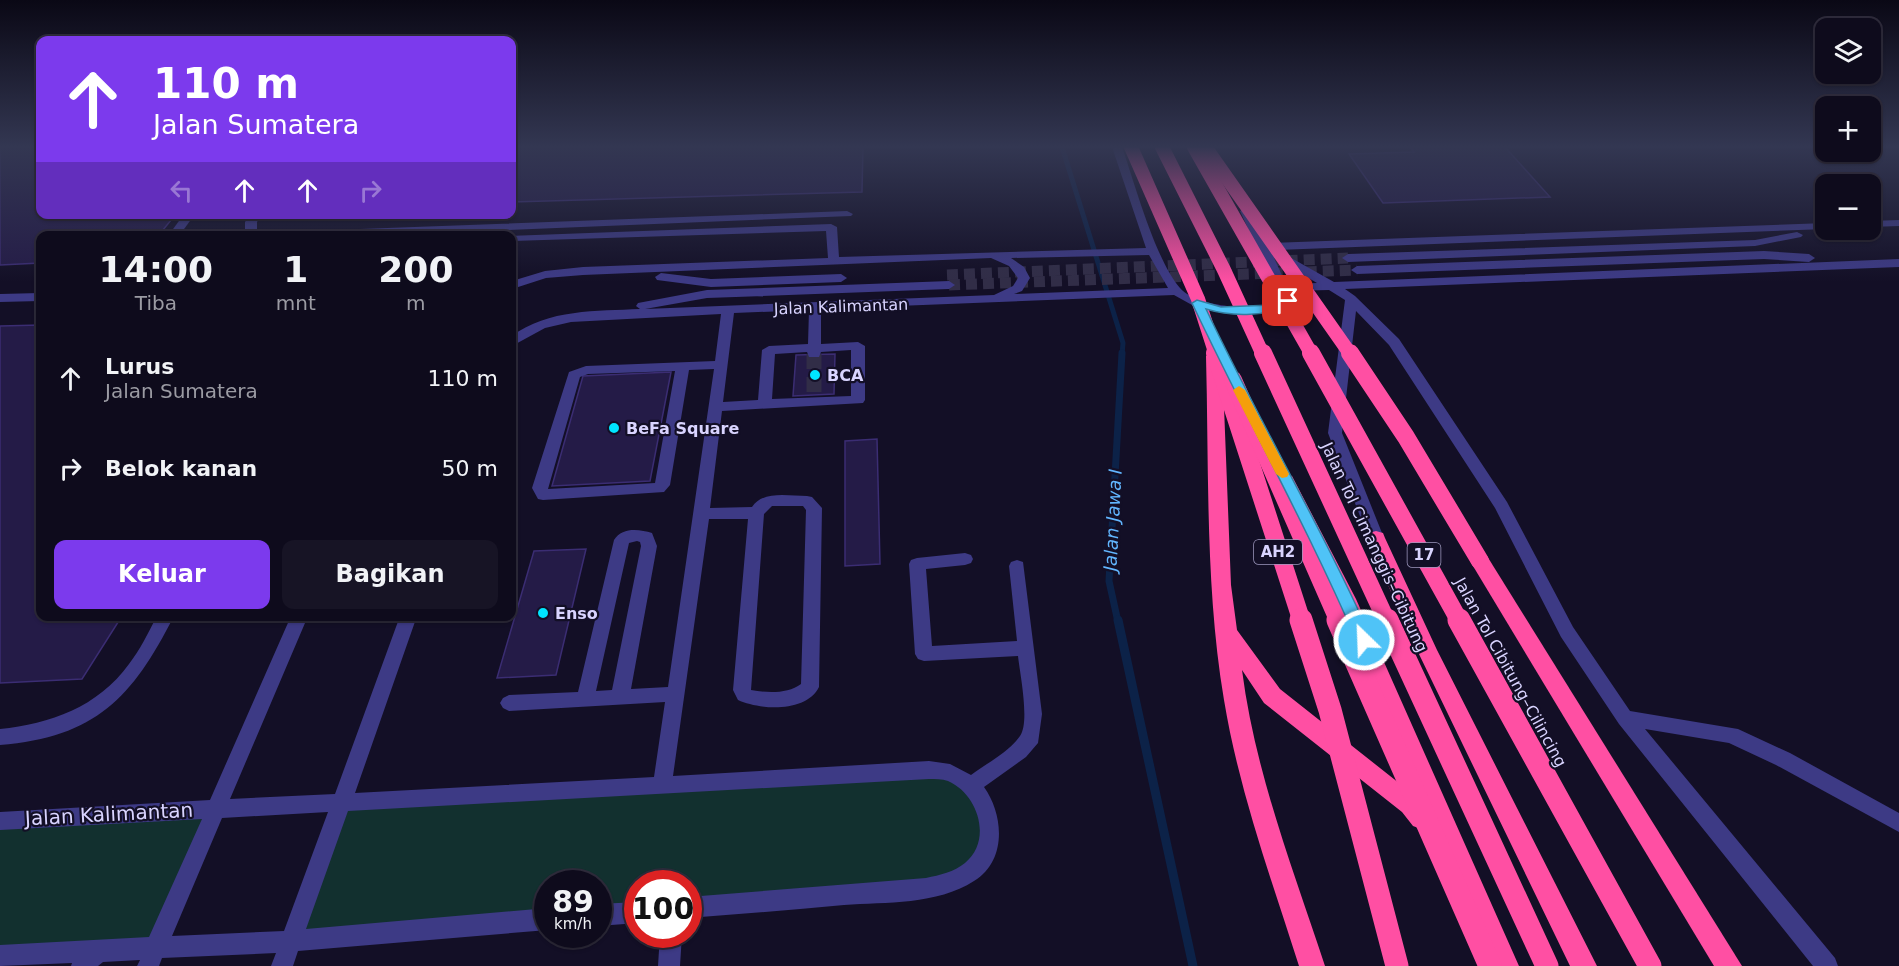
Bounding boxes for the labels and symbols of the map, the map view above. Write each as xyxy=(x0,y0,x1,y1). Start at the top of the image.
pin xyxy=(1262,275,1313,326)
street label: Jalan Kalimantan xyxy=(772,295,909,318)
place label: BCA xyxy=(827,366,864,385)
marker: BCA xyxy=(808,368,822,382)
place label: BeFa Square xyxy=(626,419,739,438)
marker: BeFa Square xyxy=(607,421,621,435)
street label: Jalan Tol Cimanggis–Cibitung xyxy=(1317,438,1432,655)
water label: Jalan Jawa I xyxy=(1099,468,1126,575)
road number: AH2 xyxy=(1254,540,1302,564)
road number: 17 xyxy=(1408,543,1440,567)
street label: Jalan Tol Cibitung–Cilincing xyxy=(1450,573,1571,770)
place label: Enso xyxy=(555,604,598,623)
marker: Enso xyxy=(536,606,550,620)
position arrow xyxy=(1332,608,1396,672)
street label: Jalan Kalimantan xyxy=(22,798,194,830)
speed limit sign: 100 xyxy=(624,870,702,948)

